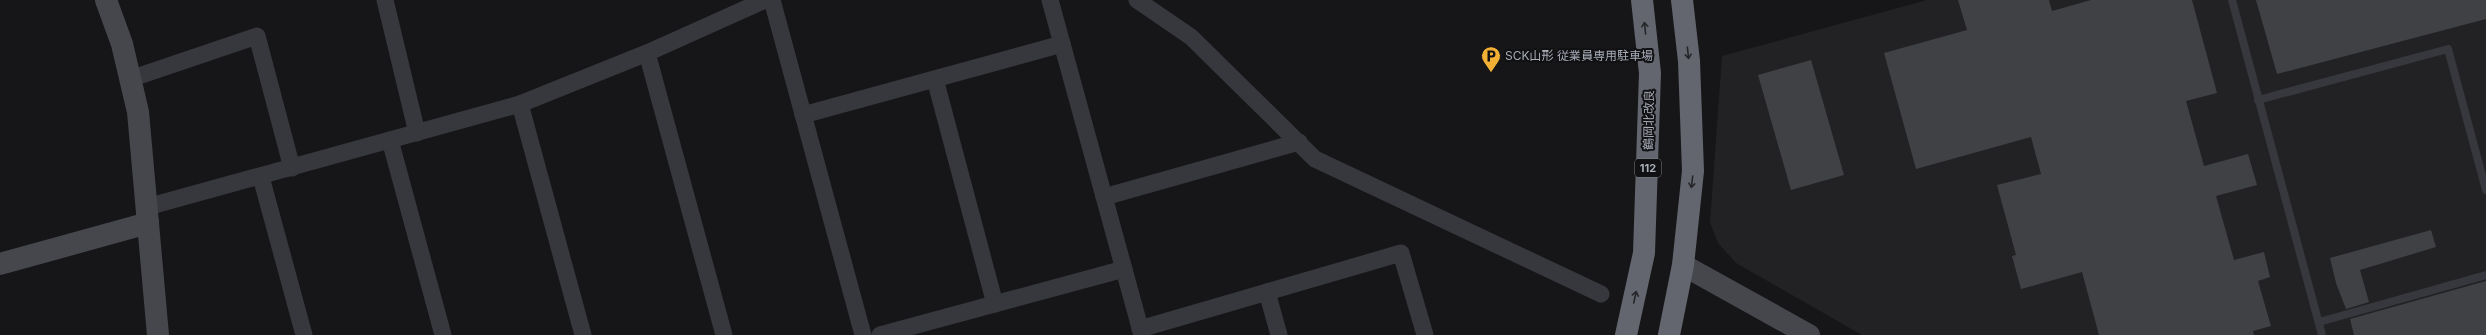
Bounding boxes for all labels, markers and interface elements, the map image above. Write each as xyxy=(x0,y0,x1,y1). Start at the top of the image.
one-way arrow xyxy=(1641,22,1649,35)
parking icon: SCK山形 従業員専用駐車場 xyxy=(1480,45,1502,73)
one-way arrow xyxy=(1684,46,1692,59)
place label: SCK山形 従業員専用駐車場 xyxy=(1505,48,1653,63)
street label: 鶴岡北改良 xyxy=(1640,90,1657,150)
road number: 112 xyxy=(1635,159,1661,177)
one-way arrow xyxy=(1688,176,1696,189)
one-way arrow xyxy=(1632,291,1640,304)

